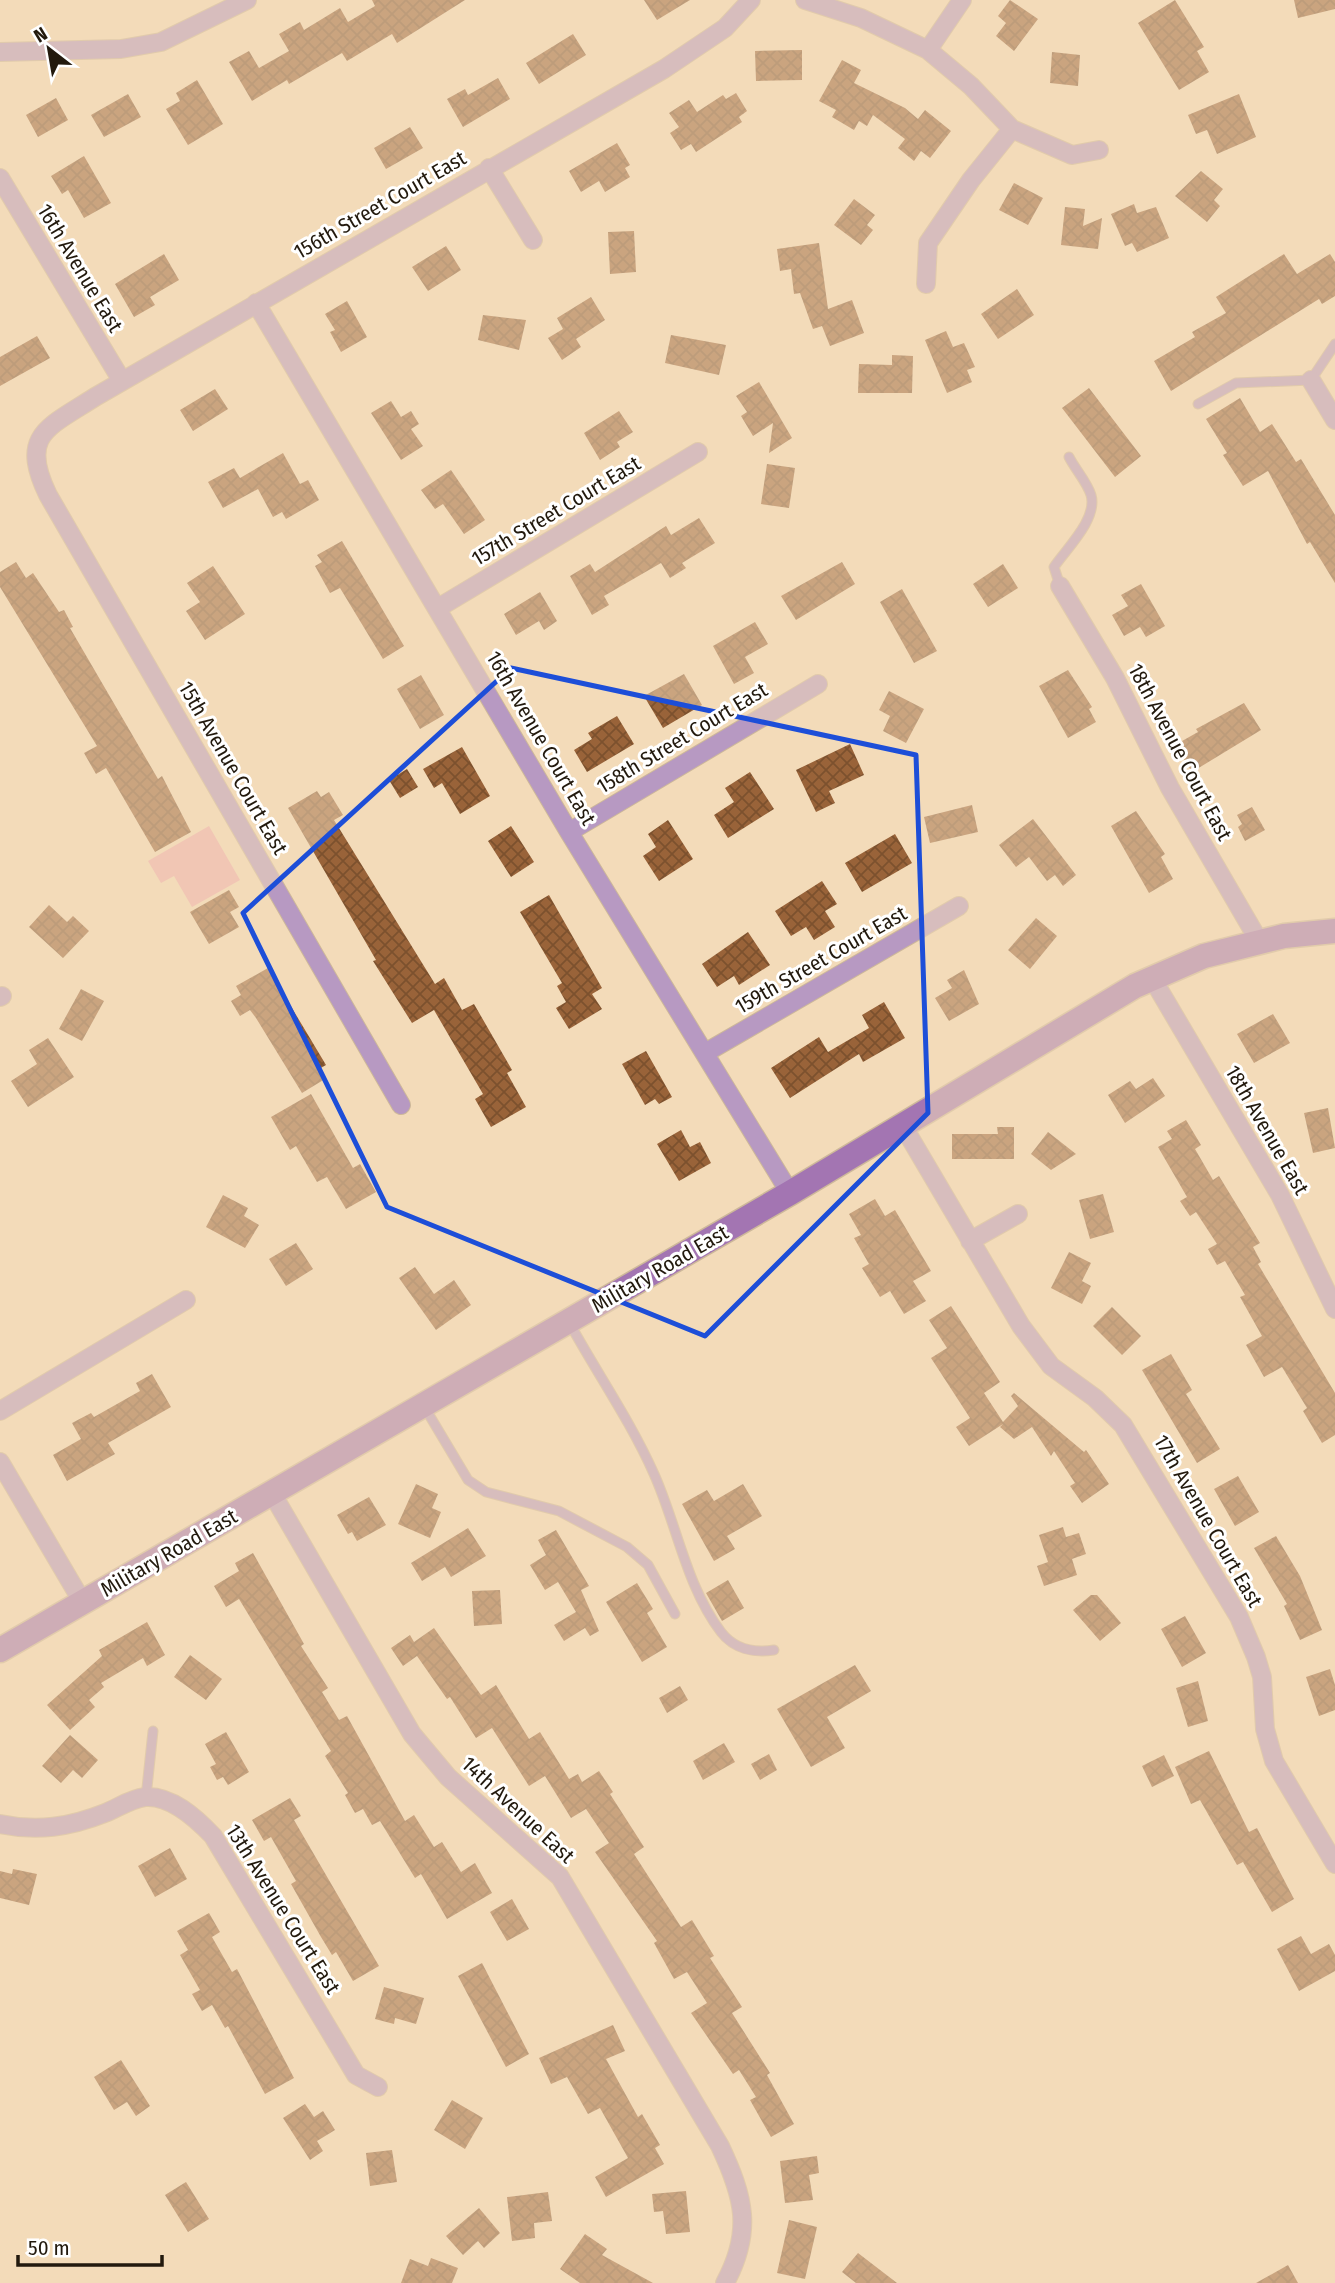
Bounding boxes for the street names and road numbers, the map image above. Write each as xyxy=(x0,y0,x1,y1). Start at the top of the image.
street label: 156th Street Court East xyxy=(289,145,471,265)
street label: 16th Avenue East xyxy=(31,199,129,337)
street label: 157th Street Court East xyxy=(467,450,645,572)
street label: 16th Avenue Court East xyxy=(481,646,601,830)
street label: 18th Avenue Court East xyxy=(1122,659,1238,845)
street label: 15th Avenue Court East xyxy=(173,677,293,859)
street label: 158th Street Court East xyxy=(592,677,772,799)
street label: 159th Street Court East xyxy=(730,900,912,1020)
street label: 18th Avenue East xyxy=(1219,1061,1315,1199)
street label: Military Road East xyxy=(587,1219,733,1319)
street label: 17th Avenue Court East xyxy=(1148,1430,1268,1612)
street label: Military Road East xyxy=(96,1503,242,1603)
street label: 14th Avenue East xyxy=(456,1751,580,1869)
street label: 13th Avenue Court East xyxy=(220,1819,346,1999)

